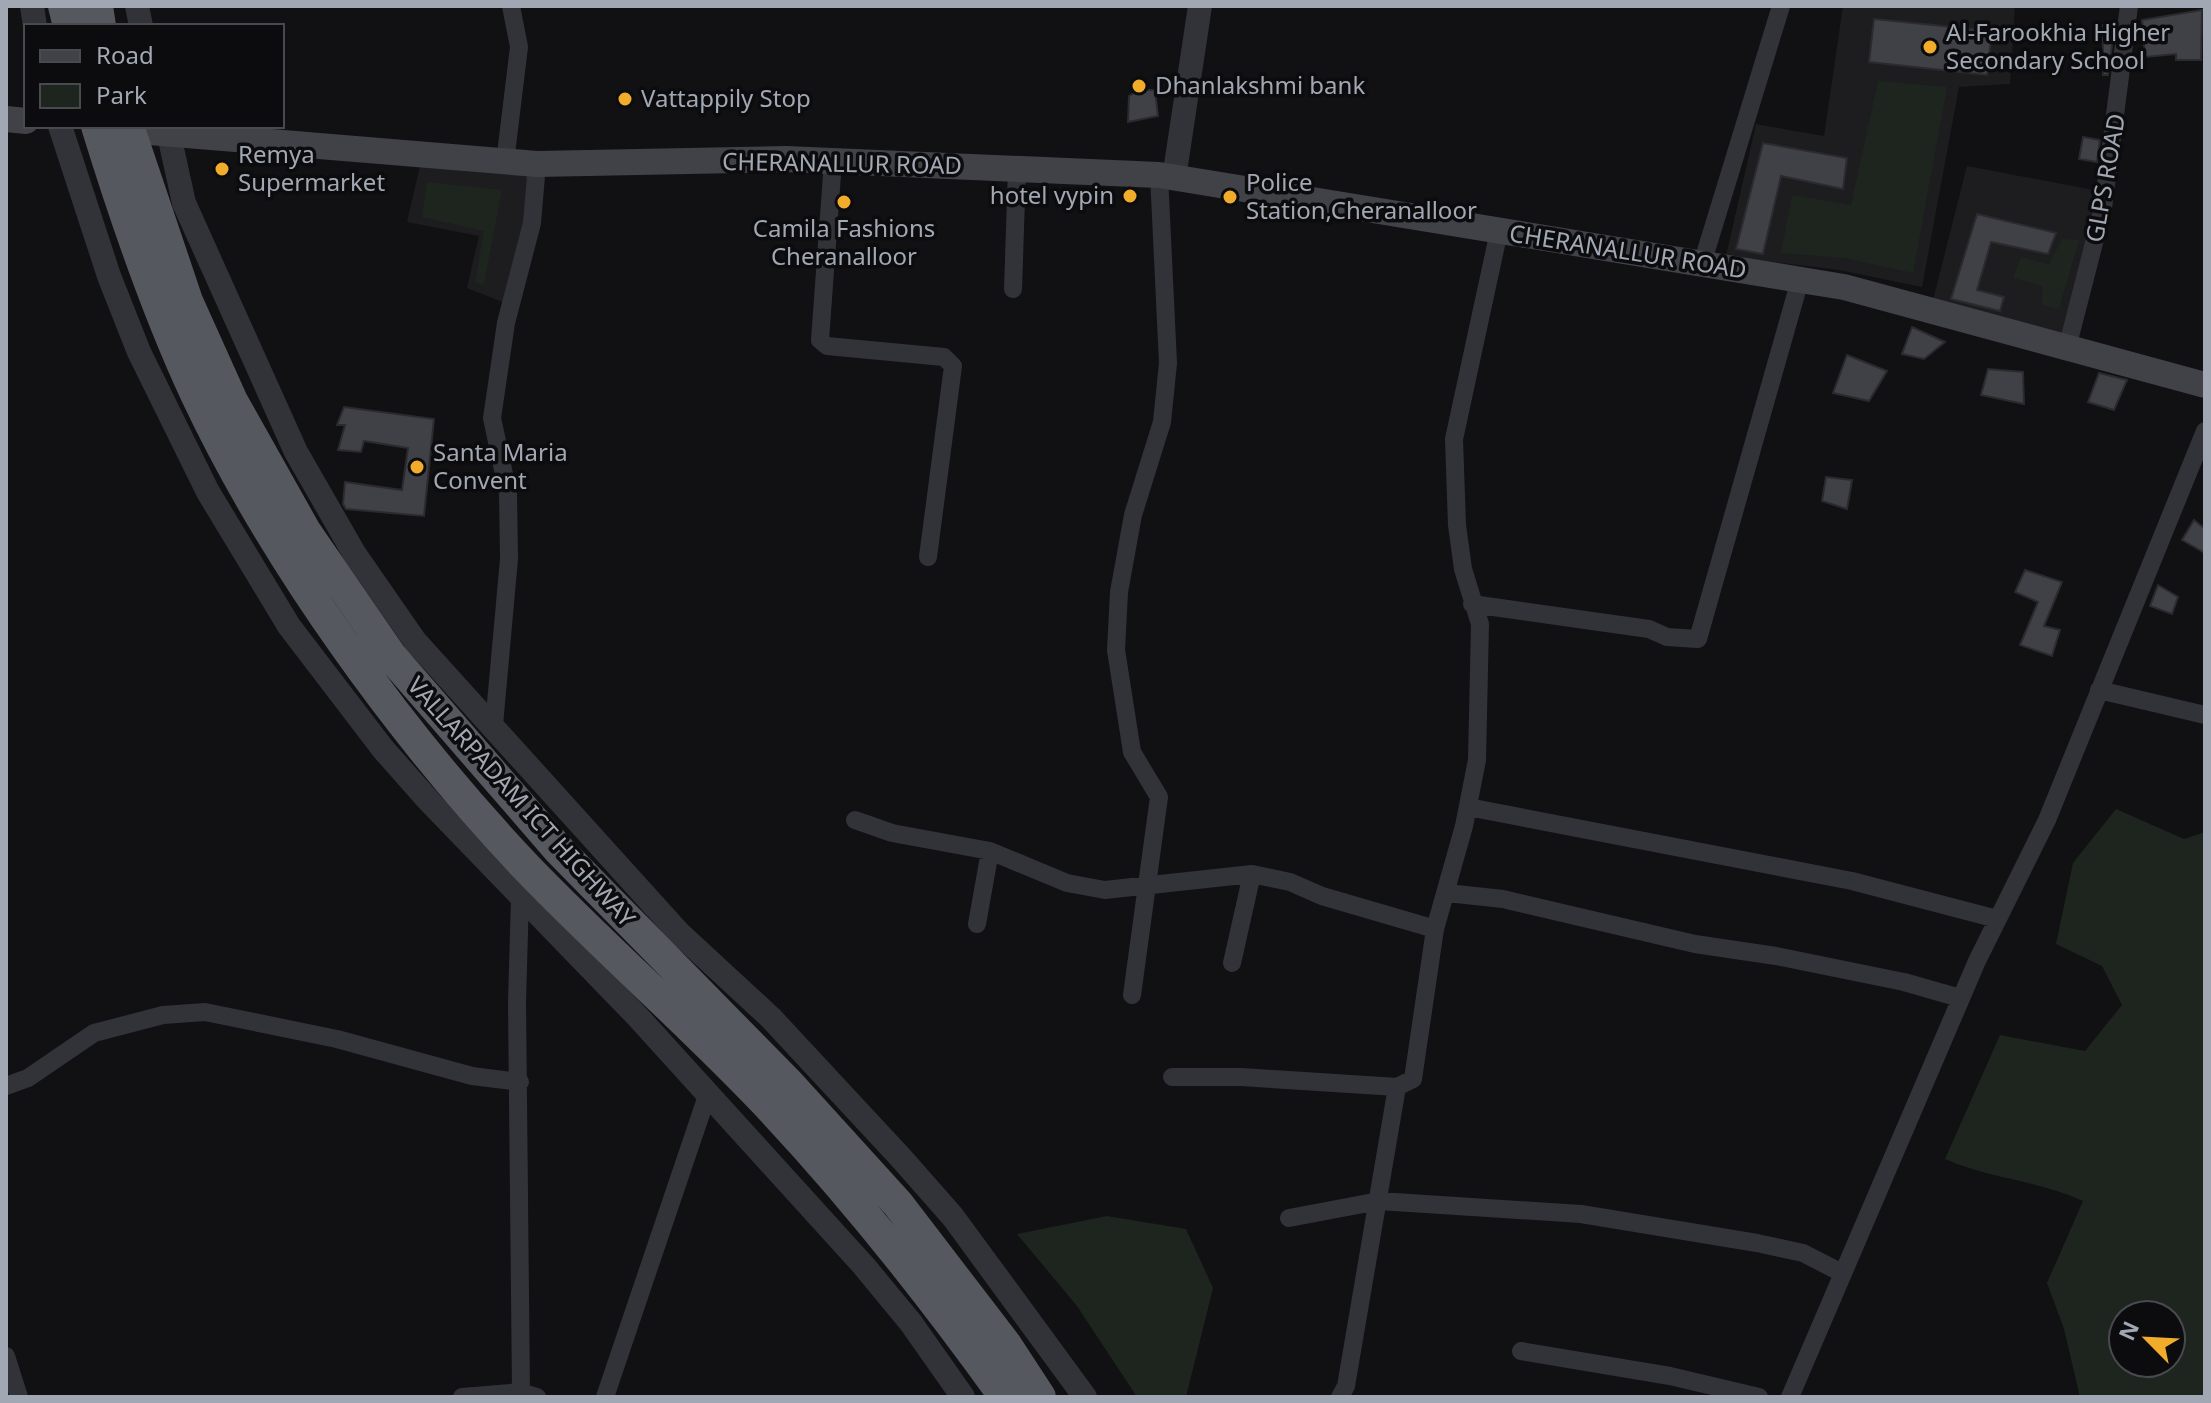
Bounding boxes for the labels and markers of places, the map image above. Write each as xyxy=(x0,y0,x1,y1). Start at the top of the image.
place label: Al-Farookhia Higher Secondary School xyxy=(1946,15,2170,76)
marker: Al-Farookhia Higher Secondary School xyxy=(1921,38,1939,56)
place label: Dhanlakshmi bank xyxy=(1155,68,1365,101)
marker: Dhanlakshmi bank xyxy=(1130,77,1148,95)
place label: Vattappily Stop xyxy=(641,81,811,114)
marker: Vattappily Stop xyxy=(616,90,634,108)
place label: Remya Supermarket xyxy=(238,137,385,198)
marker: Remya Supermarket xyxy=(213,160,231,178)
place label: Police Station,Cheranalloor xyxy=(1246,165,1477,226)
place label: hotel vypin xyxy=(990,178,1114,211)
marker: hotel vypin xyxy=(1121,187,1139,205)
marker: Police Station,Cheranalloor xyxy=(1221,188,1239,206)
marker: Camila Fashions Cheranalloor xyxy=(835,193,853,211)
place label: Camila Fashions Cheranalloor xyxy=(753,211,935,272)
place label: Santa Maria Convent xyxy=(433,435,568,496)
marker: Santa Maria Convent xyxy=(408,458,426,476)

